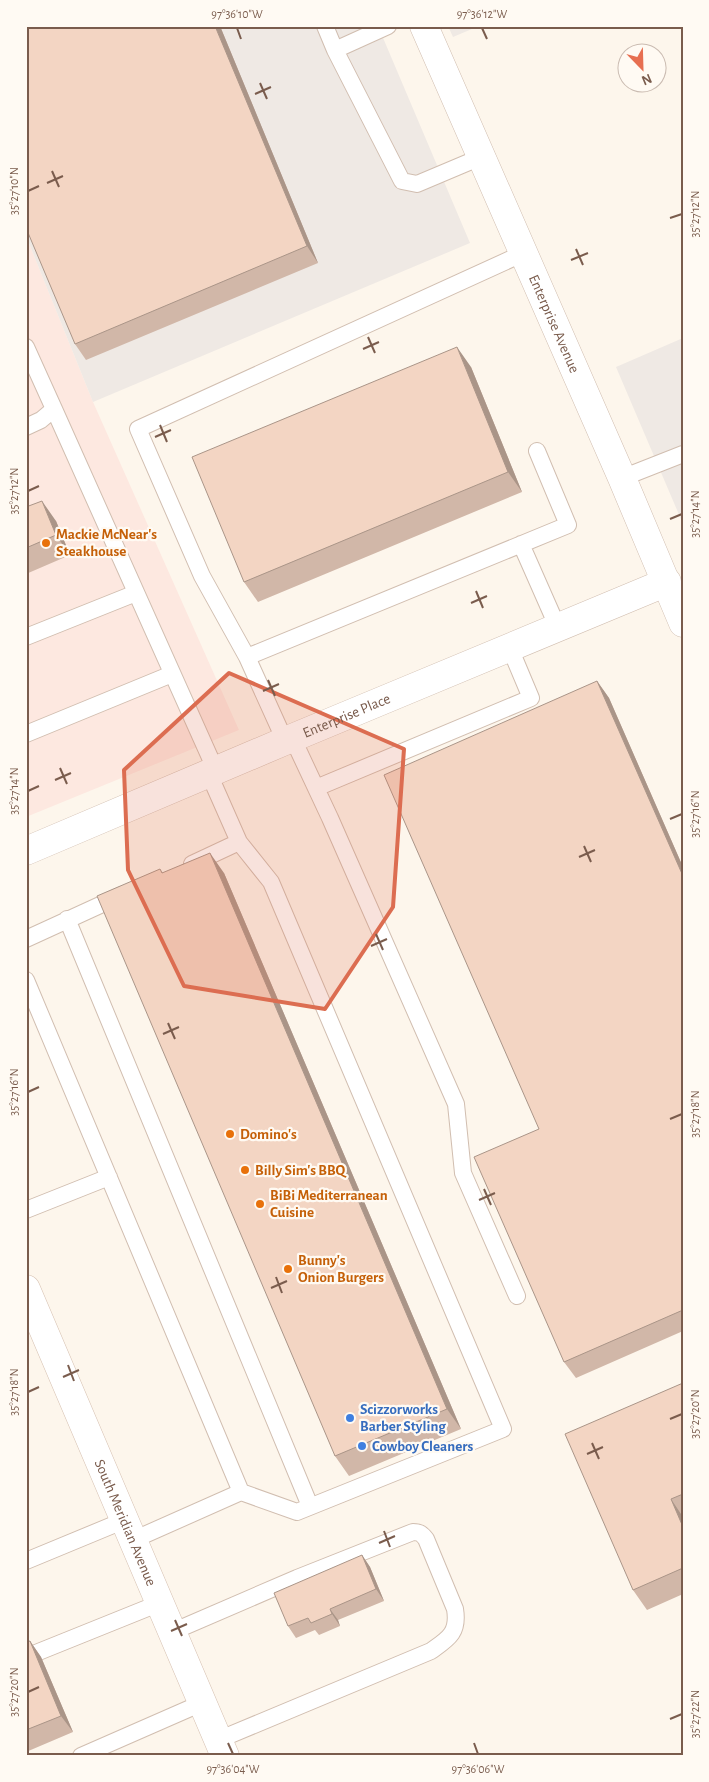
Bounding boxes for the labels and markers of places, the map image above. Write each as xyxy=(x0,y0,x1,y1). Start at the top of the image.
place label: Mackie McNear's Steakhouse xyxy=(56,527,157,559)
marker: Mackie McNear's Steakhouse xyxy=(40,537,52,549)
place label: Domino's xyxy=(240,1127,297,1142)
marker: Domino's xyxy=(224,1128,236,1140)
place label: Billy Sim's BBQ xyxy=(255,1163,348,1178)
marker: Billy Sim's BBQ xyxy=(239,1164,251,1176)
place label: BiBi Mediterranean Cuisine xyxy=(270,1188,388,1220)
marker: BiBi Mediterranean Cuisine xyxy=(254,1198,266,1210)
place label: Bunny's Onion Burgers xyxy=(298,1253,384,1285)
marker: Bunny's Onion Burgers xyxy=(282,1263,294,1275)
place label: Scizzorworks Barber Styling xyxy=(360,1402,446,1434)
marker: Scizzorworks Barber Styling xyxy=(344,1412,356,1424)
place label: Cowboy Cleaners xyxy=(372,1439,473,1454)
marker: Cowboy Cleaners xyxy=(356,1440,368,1452)

